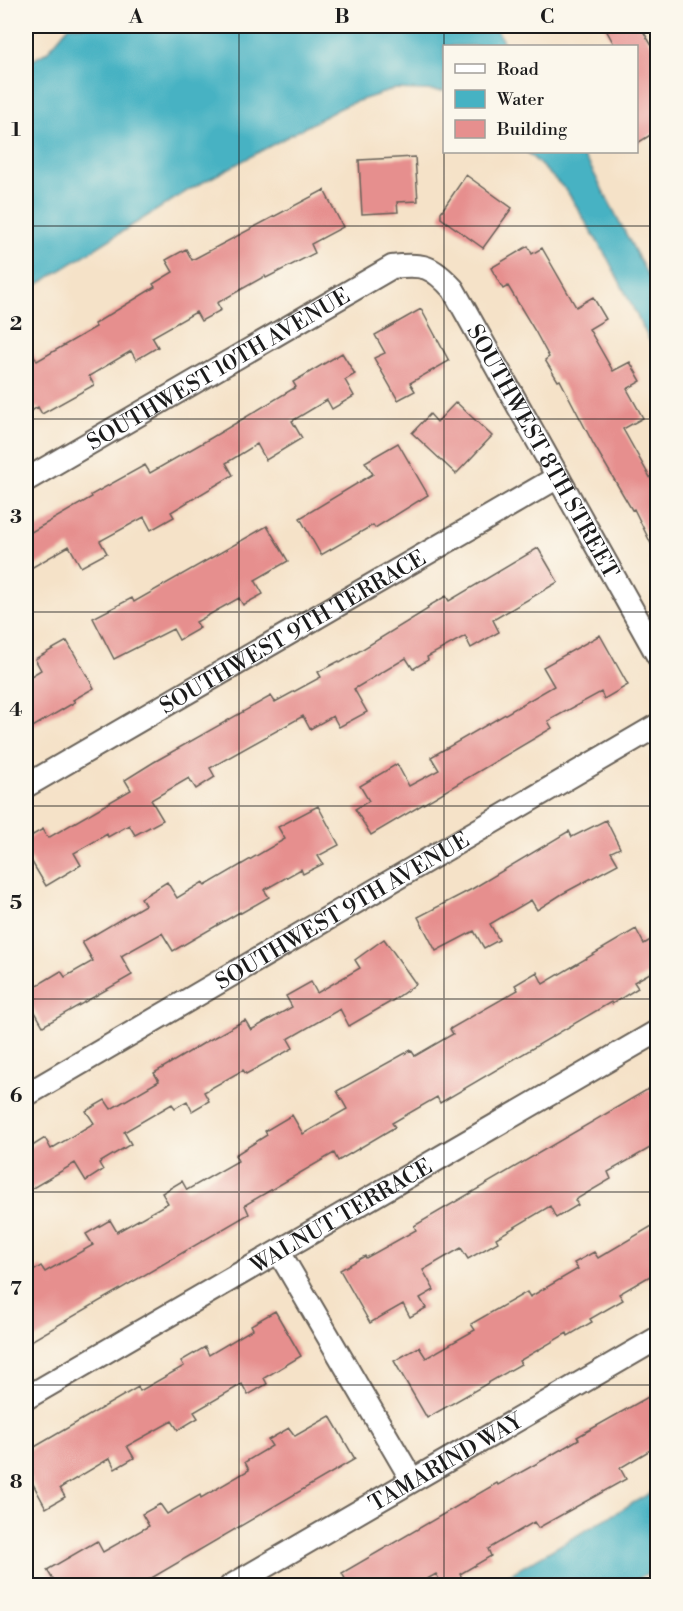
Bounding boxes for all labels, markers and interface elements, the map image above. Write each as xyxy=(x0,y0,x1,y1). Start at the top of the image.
text: A xyxy=(128,5,144,30)
text: B xyxy=(334,5,350,30)
text: C xyxy=(540,5,554,30)
legend xyxy=(443,45,638,153)
text: Road xyxy=(497,58,540,81)
text: Water xyxy=(496,88,545,111)
text: 1 xyxy=(11,118,21,143)
text: Building xyxy=(496,118,568,141)
street label: SOUTHWEST 10TH AVENUE xyxy=(82,283,355,457)
text: 2 xyxy=(10,312,22,337)
street label: SOUTHWEST 8TH STREET xyxy=(460,320,624,584)
text: 3 xyxy=(10,505,22,530)
street label: SOUTHWEST 9TH TERRACE xyxy=(155,545,431,720)
text: 4 xyxy=(9,698,23,723)
street label: SOUTHWEST 9TH AVENUE xyxy=(211,827,474,996)
text: 5 xyxy=(10,891,22,916)
text: 6 xyxy=(10,1084,23,1109)
street label: WALNUT TERRACE xyxy=(245,1153,437,1280)
text: 7 xyxy=(10,1277,22,1302)
street label: TAMARIND WAY xyxy=(365,1407,529,1518)
text: 8 xyxy=(10,1470,23,1495)

